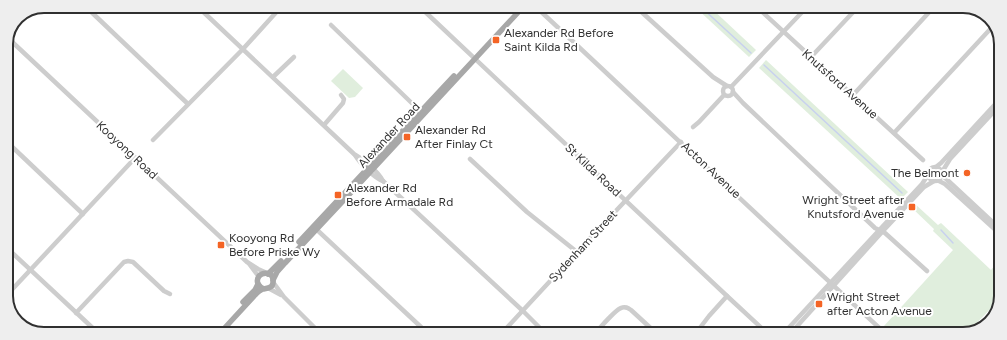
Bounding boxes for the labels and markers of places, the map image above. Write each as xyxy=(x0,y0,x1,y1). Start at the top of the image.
place label: Alexander Rd Before Saint Kilda Rd xyxy=(504,26,614,54)
marker: Alexander Rd Before Saint Kilda Rd xyxy=(491,35,501,45)
place label: Alexander Rd After Finlay Ct xyxy=(415,123,493,151)
marker: Alexander Rd After Finlay Ct xyxy=(402,132,412,142)
place label: The Belmont xyxy=(891,166,959,180)
marker: The Belmont xyxy=(962,168,972,178)
place label: Alexander Rd Before Armadale Rd xyxy=(346,181,453,209)
marker: Alexander Rd Before Armadale Rd xyxy=(333,190,343,200)
place label: Wright Street after Knutsford Avenue xyxy=(802,193,904,221)
marker: Wright Street after Knutsford Avenue xyxy=(907,202,917,212)
place label: Kooyong Rd Before Priske Wy xyxy=(229,231,321,259)
marker: Kooyong Rd Before Priske Wy xyxy=(216,240,226,250)
place label: Wright Street after Acton Avenue xyxy=(827,290,932,318)
marker: Wright Street after Acton Avenue xyxy=(814,299,824,309)

